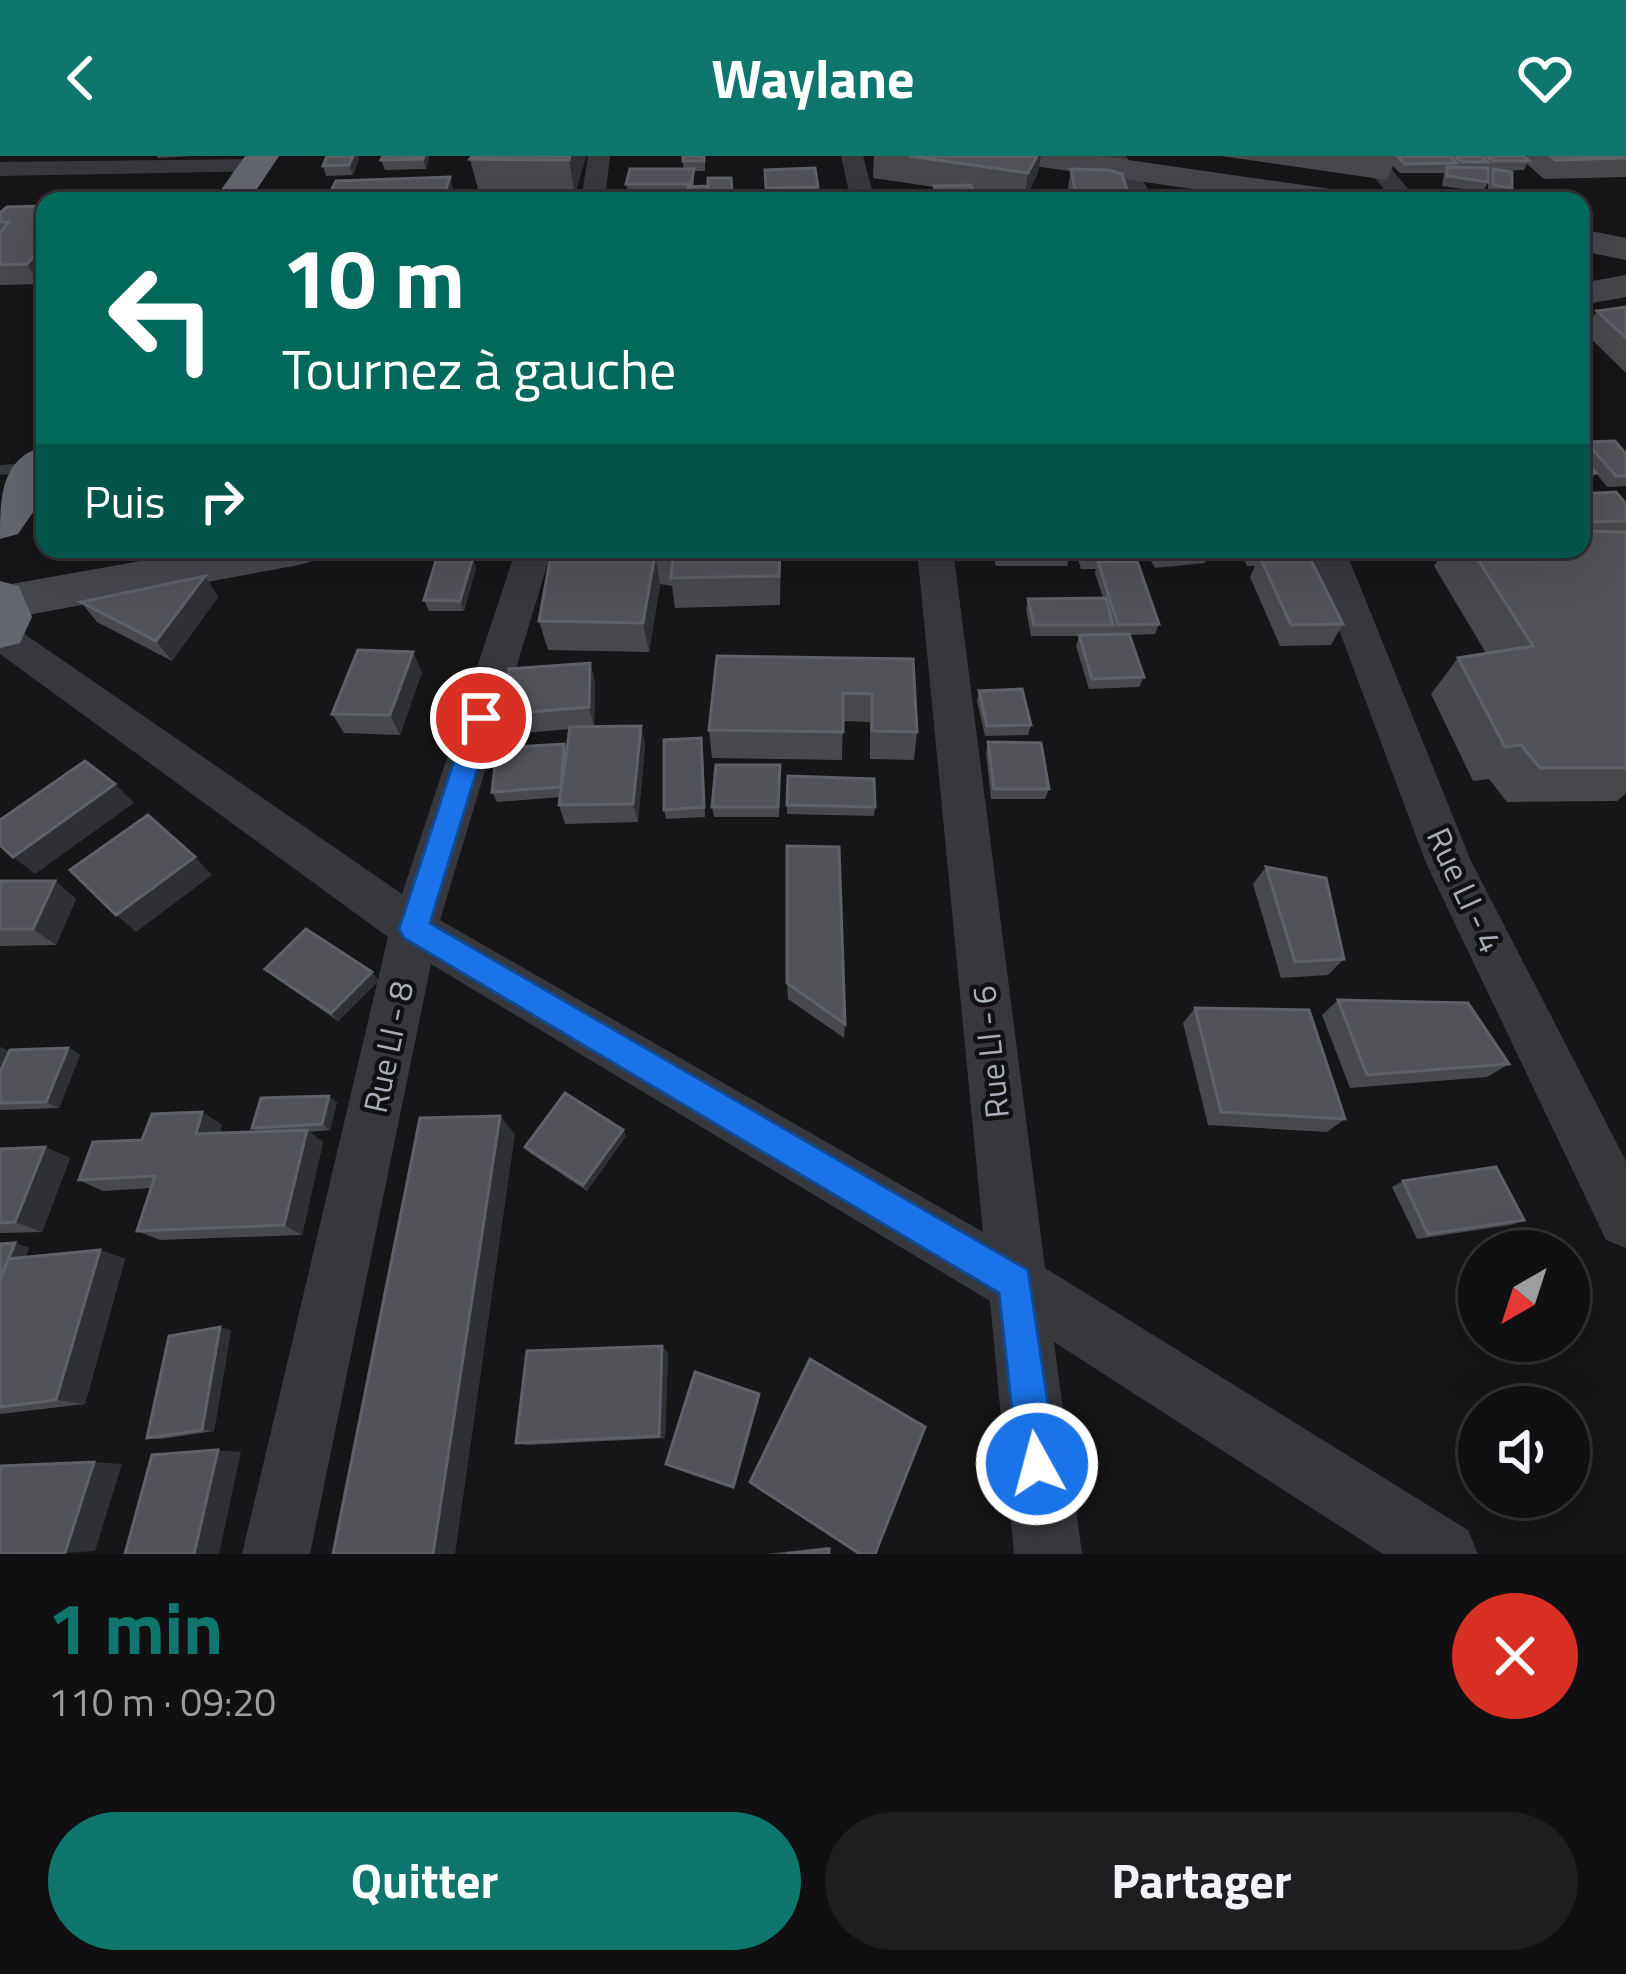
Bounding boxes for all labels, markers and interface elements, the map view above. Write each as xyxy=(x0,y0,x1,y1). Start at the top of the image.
text: Waylane xyxy=(711,37,915,119)
icon: back xyxy=(48,45,114,111)
icon: heart xyxy=(1512,45,1578,111)
text: 10 m xyxy=(282,213,465,341)
icon: left xyxy=(84,240,240,396)
text: Tournez à gauche xyxy=(282,328,676,410)
text: Puis xyxy=(84,467,165,535)
icon: right xyxy=(189,468,255,534)
pin xyxy=(430,667,532,769)
icon: arrive xyxy=(448,685,514,751)
street label: Rue LI - 4 xyxy=(1414,819,1516,961)
street label: Rue LI - 8 xyxy=(350,977,426,1117)
street label: Rue LI - 6 xyxy=(958,983,1022,1121)
north arrow xyxy=(1458,1230,1590,1362)
map controls xyxy=(1458,1230,1590,1518)
button: sound xyxy=(1458,1386,1590,1518)
position arrow xyxy=(974,1401,1100,1527)
text: 1 min xyxy=(48,1572,223,1682)
button: close xyxy=(1452,1593,1578,1719)
text: 110 m · 09:20 xyxy=(48,1672,276,1731)
button: Quitter xyxy=(48,1812,801,1950)
button: Partager xyxy=(825,1812,1578,1950)

